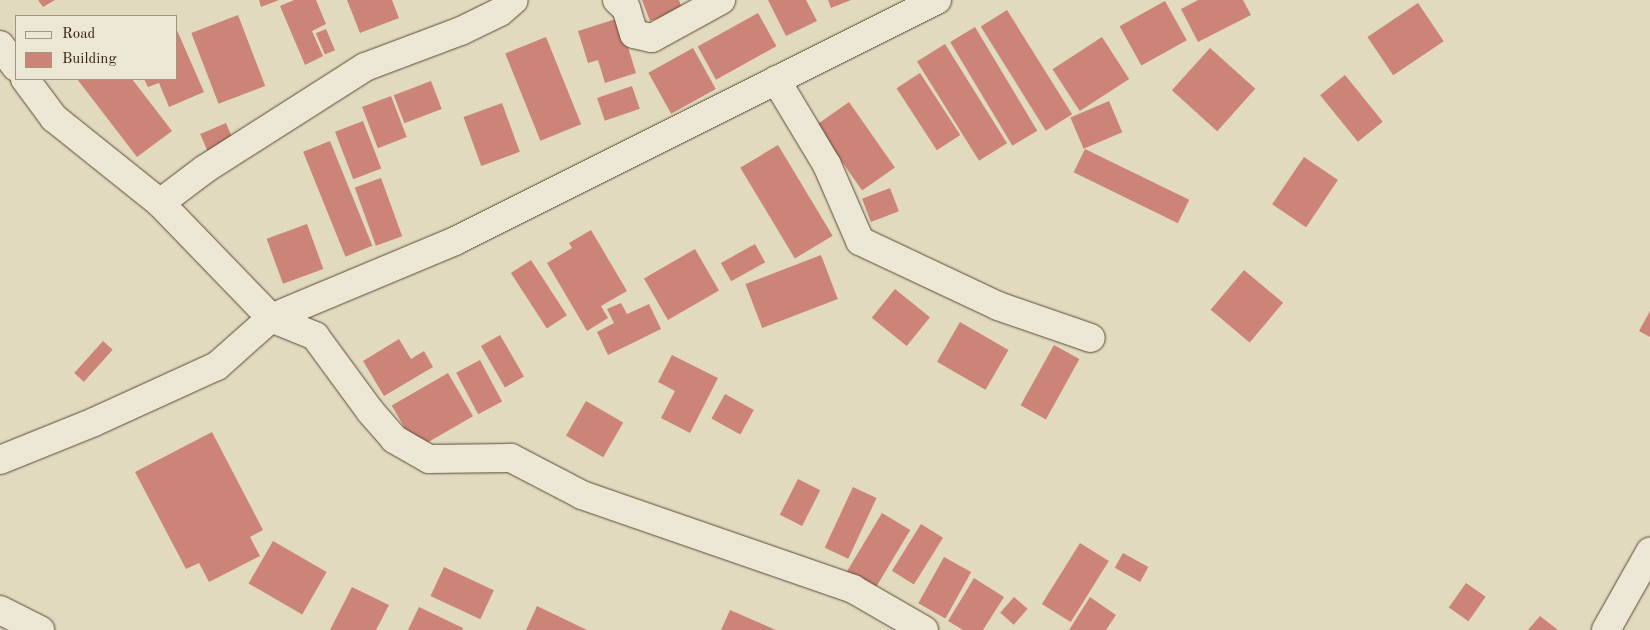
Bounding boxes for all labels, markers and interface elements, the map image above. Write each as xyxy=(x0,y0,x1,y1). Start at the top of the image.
legend xyxy=(15,15,178,80)
text: Road xyxy=(62,27,95,42)
text: Building xyxy=(62,52,117,67)

